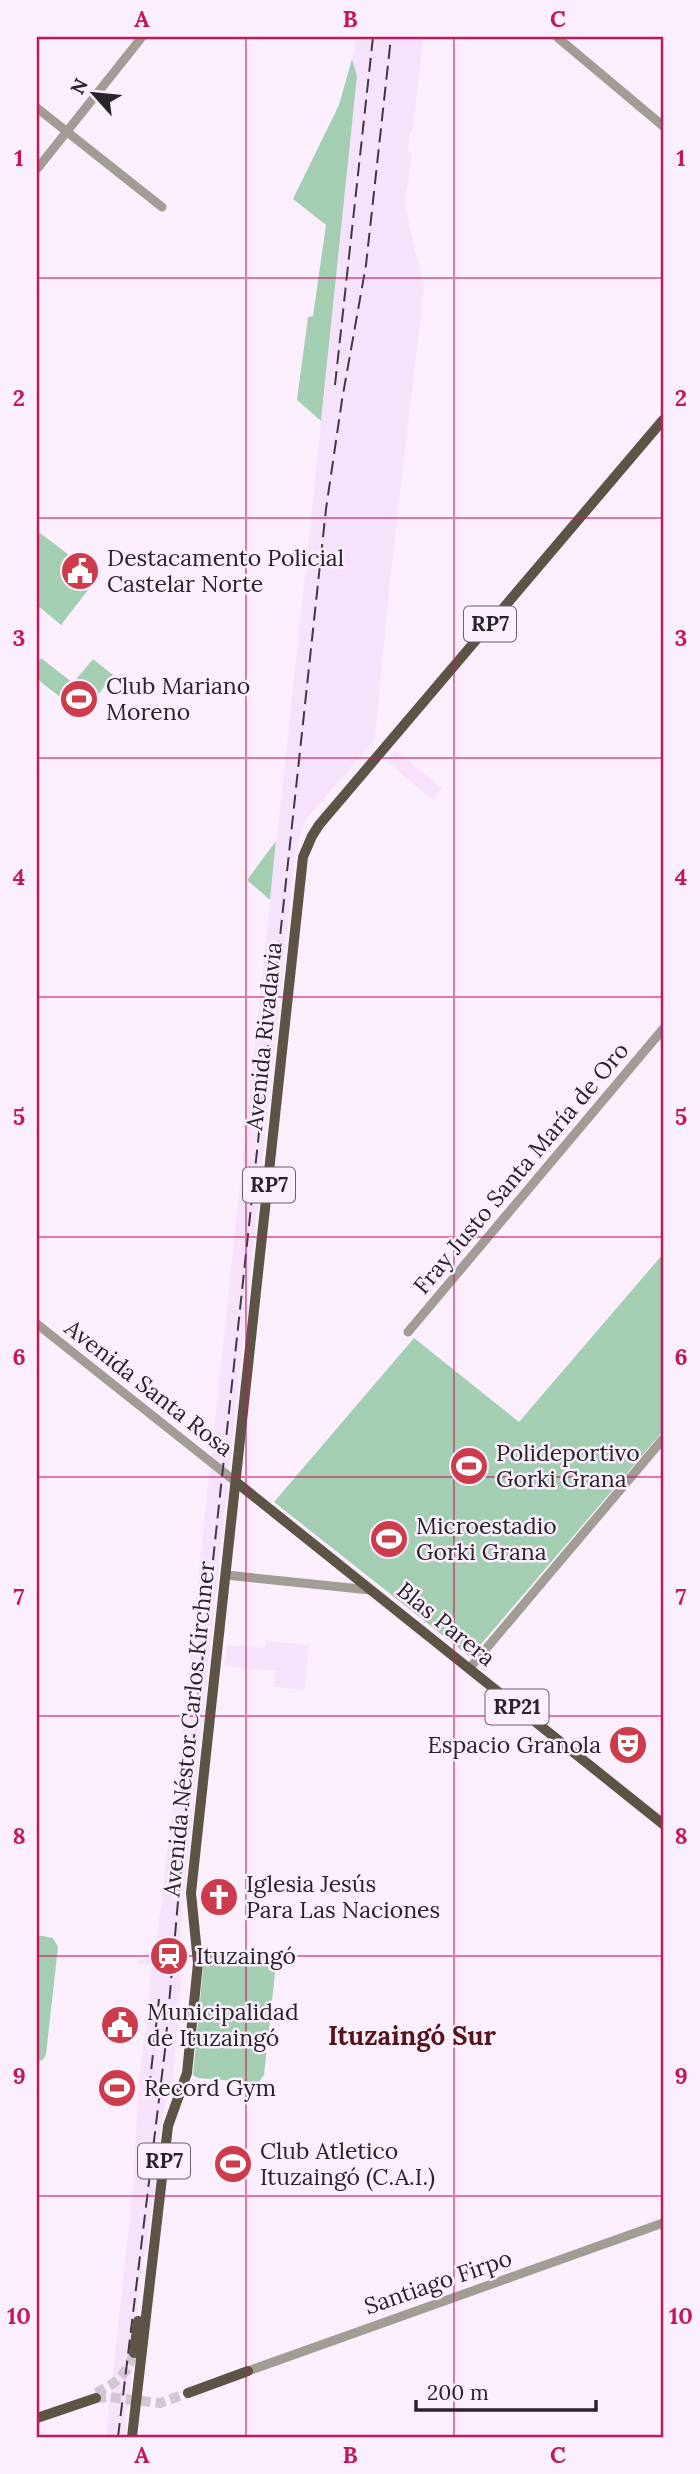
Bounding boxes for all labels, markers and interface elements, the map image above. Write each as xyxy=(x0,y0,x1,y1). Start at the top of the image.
text: A xyxy=(134,4,150,33)
text: B xyxy=(342,4,358,33)
text: C xyxy=(550,4,566,33)
north arrow xyxy=(60,60,130,130)
text: N xyxy=(65,74,93,98)
text: 1 xyxy=(14,143,24,172)
text: 1 xyxy=(676,143,686,172)
text: 2 xyxy=(13,383,25,412)
text: 2 xyxy=(675,383,687,412)
place label: Destacamento Policial Castelar Norte xyxy=(107,543,344,598)
public building icon: Destacamento Policial Castelar Norte xyxy=(59,550,101,592)
road number: RP7 xyxy=(464,606,516,642)
text: 3 xyxy=(13,623,25,652)
text: 3 xyxy=(675,623,687,652)
place label: Club Mariano Moreno xyxy=(106,671,250,726)
sports icon: Club Mariano Moreno xyxy=(58,678,100,720)
text: 4 xyxy=(13,862,25,891)
text: 4 xyxy=(675,862,687,891)
street label: Avenida Rivadavia xyxy=(239,940,288,1133)
street label: Fray Justo Santa María de Oro xyxy=(407,1036,635,1300)
text: 5 xyxy=(13,1102,25,1131)
text: 5 xyxy=(675,1102,687,1131)
road number: RP7 xyxy=(243,1168,295,1202)
street label: Avenida Santa Rosa xyxy=(59,1312,239,1462)
text: 6 xyxy=(12,1342,26,1371)
text: 6 xyxy=(674,1342,688,1371)
place label: Polideportivo Gorki Grana xyxy=(496,1438,640,1493)
sports icon: Polideportivo Gorki Grana xyxy=(448,1445,490,1487)
place label: Microestadio Gorki Grana xyxy=(416,1511,557,1566)
sports icon: Microestadio Gorki Grana xyxy=(368,1518,410,1560)
street label: Avenida Néstor Carlos Kirchner xyxy=(156,1560,221,1899)
street label: Blas Parera xyxy=(391,1575,502,1672)
text: 7 xyxy=(14,1582,25,1611)
text: 7 xyxy=(676,1582,687,1611)
road number: RP21 xyxy=(486,1690,548,1724)
theatre icon: Espacio Granola xyxy=(607,1724,649,1766)
place label: Espacio Granola xyxy=(428,1730,601,1759)
text: 8 xyxy=(12,1821,26,1850)
text: 8 xyxy=(674,1821,688,1850)
place label: Iglesia Jesús Para Las Naciones xyxy=(246,1869,440,1924)
church icon: Iglesia Jesús Para Las Naciones xyxy=(198,1876,240,1918)
station icon: Ituzaingó xyxy=(148,1935,190,1977)
place label: Ituzaingó xyxy=(196,1941,296,1970)
place label: Municipalidad de Ituzaingó xyxy=(147,1997,299,2052)
public building icon: Municipalidad de Ituzaingó xyxy=(99,2004,141,2046)
district label: Ituzaingó Sur xyxy=(328,2019,497,2052)
text: 9 xyxy=(12,2061,26,2090)
text: 9 xyxy=(674,2061,688,2090)
sports icon: Record Gym xyxy=(96,2067,138,2109)
place label: Record Gym xyxy=(144,2073,276,2102)
place label: Club Atletico Ituzaingó (C.A.I.) xyxy=(260,2136,435,2192)
sports icon: Club Atletico Ituzaingó (C.A.I.) xyxy=(212,2143,254,2185)
road number: RP7 xyxy=(138,2144,190,2178)
street label: Santiago Firpo xyxy=(360,2243,515,2320)
text: 10 xyxy=(7,2301,31,2330)
text: 10 xyxy=(669,2301,693,2330)
scale bar xyxy=(416,2369,597,2413)
text: 200 m xyxy=(427,2379,489,2406)
text: A xyxy=(134,2440,150,2469)
text: B xyxy=(342,2440,358,2469)
text: C xyxy=(550,2440,566,2469)

